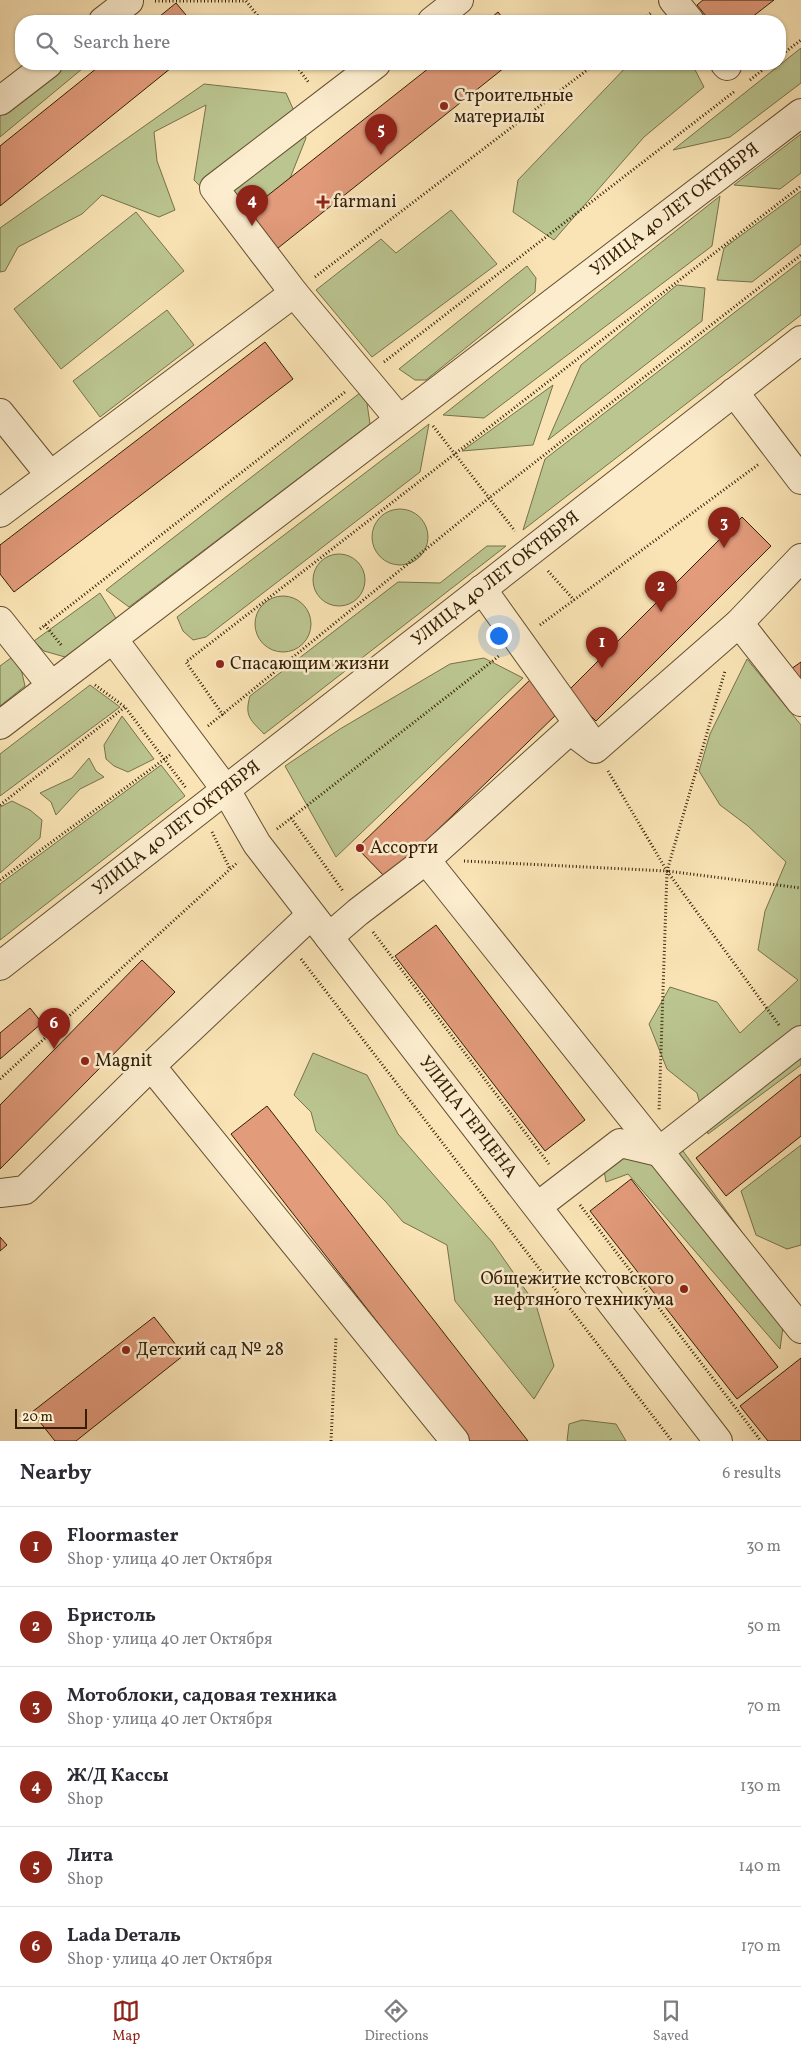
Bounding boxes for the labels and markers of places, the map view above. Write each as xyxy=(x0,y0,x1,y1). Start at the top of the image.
place label: Строительные материалы xyxy=(454,84,573,130)
marker: Строительные материалы xyxy=(438,100,450,112)
pin: 5 xyxy=(365,114,397,155)
pin: 4 xyxy=(236,185,268,226)
place label: farmani xyxy=(333,190,397,215)
marker: farmani xyxy=(317,196,329,208)
pin: 3 xyxy=(708,507,740,548)
pin: 2 xyxy=(645,571,677,612)
pin: 1 xyxy=(586,627,618,668)
place label: Спасающим жизни xyxy=(230,652,389,677)
marker: Спасающим жизни xyxy=(214,658,226,670)
place label: Ассорти xyxy=(370,836,438,861)
marker: Ассорти xyxy=(354,842,366,854)
pin: 6 xyxy=(38,1008,70,1049)
place label: Magnit xyxy=(95,1049,152,1074)
marker: Magnit xyxy=(79,1055,91,1067)
place label: Общежитие кстовского нефтяного техникума xyxy=(480,1267,674,1313)
marker: Общежитие кстовского нефтяного техникума xyxy=(678,1283,690,1295)
place label: Детский сад № 28 xyxy=(136,1338,284,1363)
marker: Детский сад № 28 xyxy=(120,1344,132,1356)

